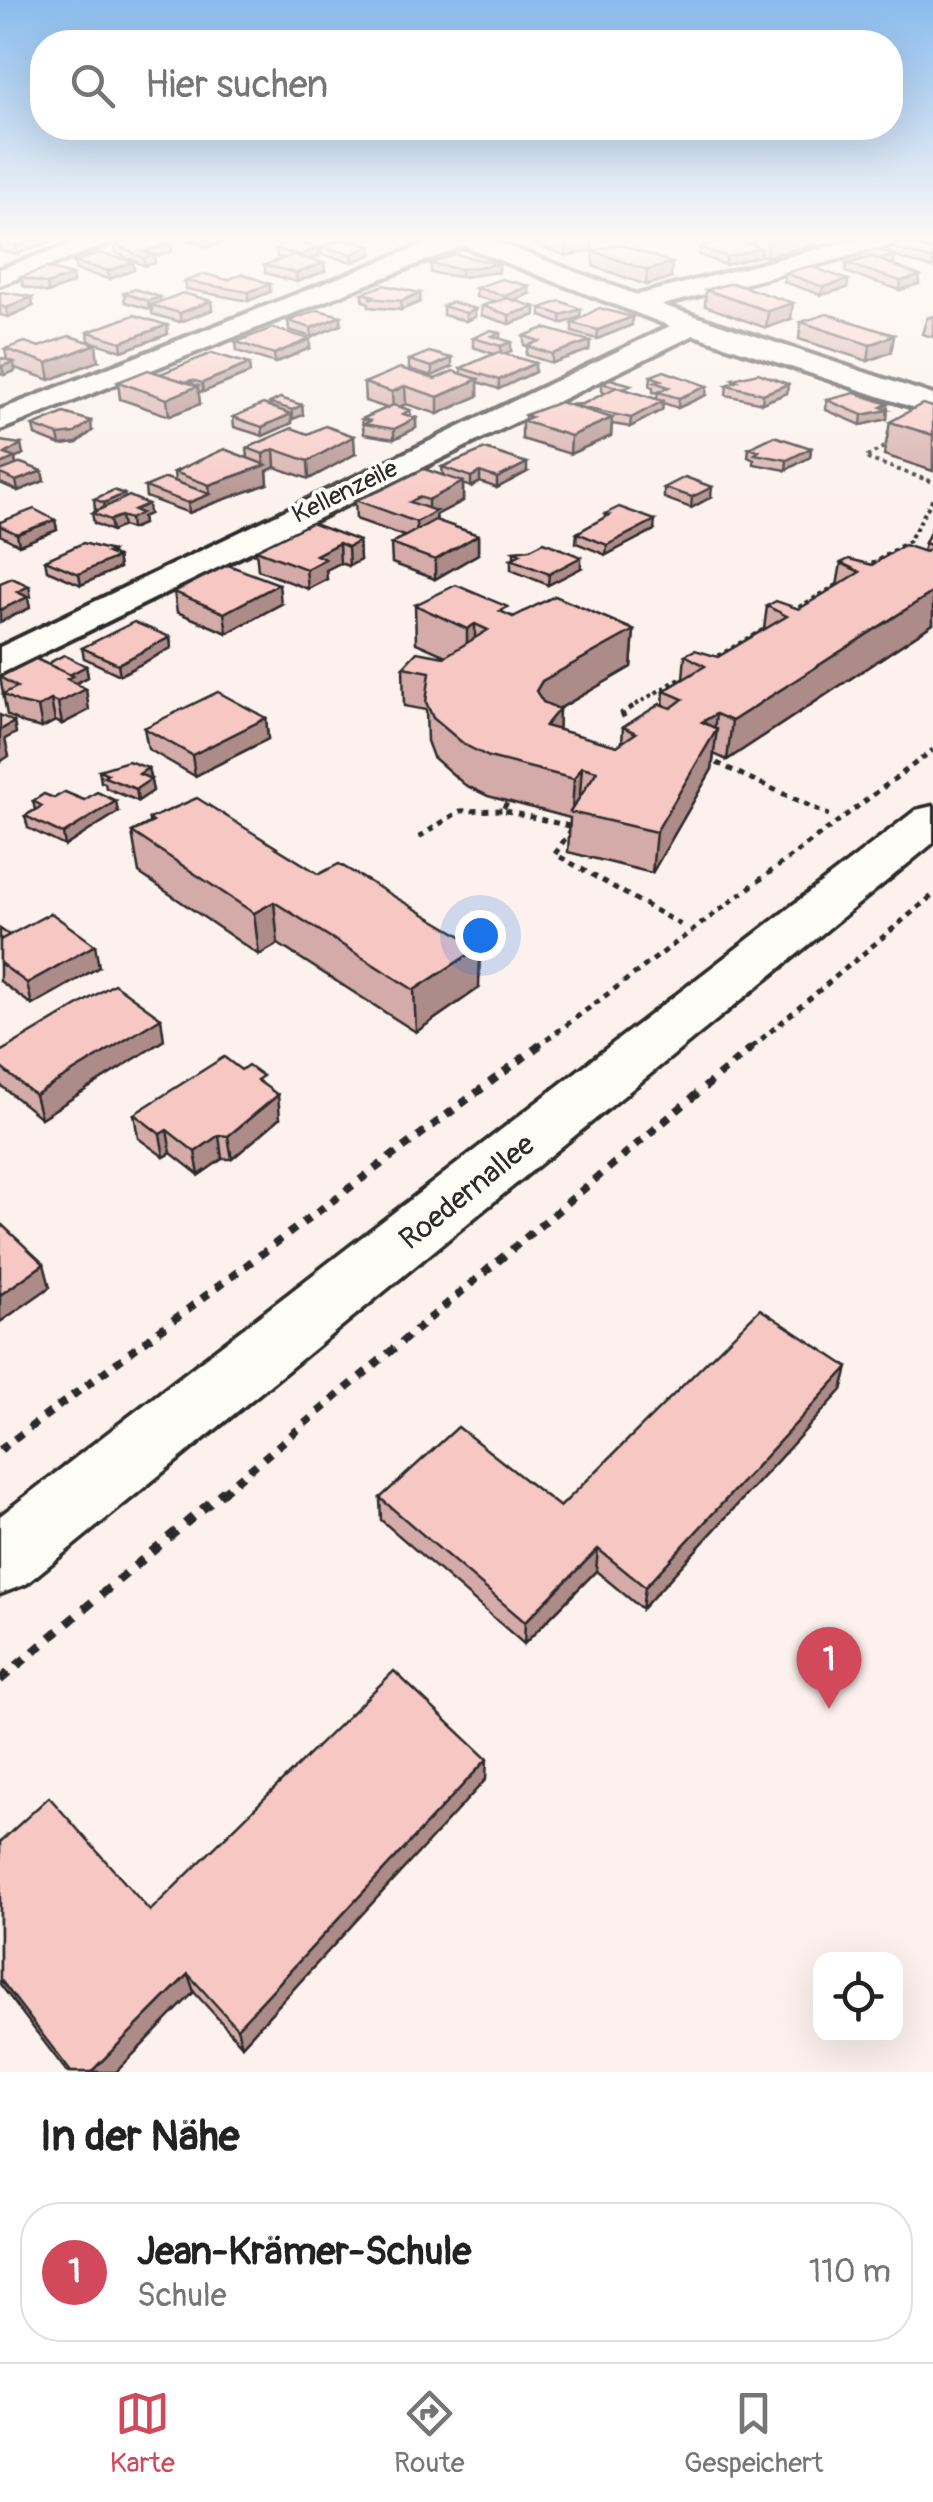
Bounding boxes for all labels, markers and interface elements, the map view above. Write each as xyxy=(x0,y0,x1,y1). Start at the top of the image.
search box xyxy=(30,30,903,140)
icon: search xyxy=(65,58,120,113)
text: Hier suchen xyxy=(145,61,328,109)
street label: Kellenzeile xyxy=(287,453,403,531)
your location xyxy=(455,910,506,961)
street label: Roedernallee xyxy=(392,1126,542,1258)
pin: 1 xyxy=(796,1626,862,1709)
map controls xyxy=(813,1952,903,2042)
button: locate xyxy=(813,1952,903,2042)
text: In der Nähe xyxy=(40,2111,239,2163)
text: Jean-Krämer-Schule xyxy=(137,2228,471,2276)
text: 1 xyxy=(68,2252,81,2292)
text: 110 m xyxy=(809,2252,891,2292)
text: Schule xyxy=(137,2276,226,2316)
tab: Karte xyxy=(110,2386,175,2481)
tab: Route xyxy=(394,2386,465,2481)
tab: Gespeichert xyxy=(684,2386,823,2481)

